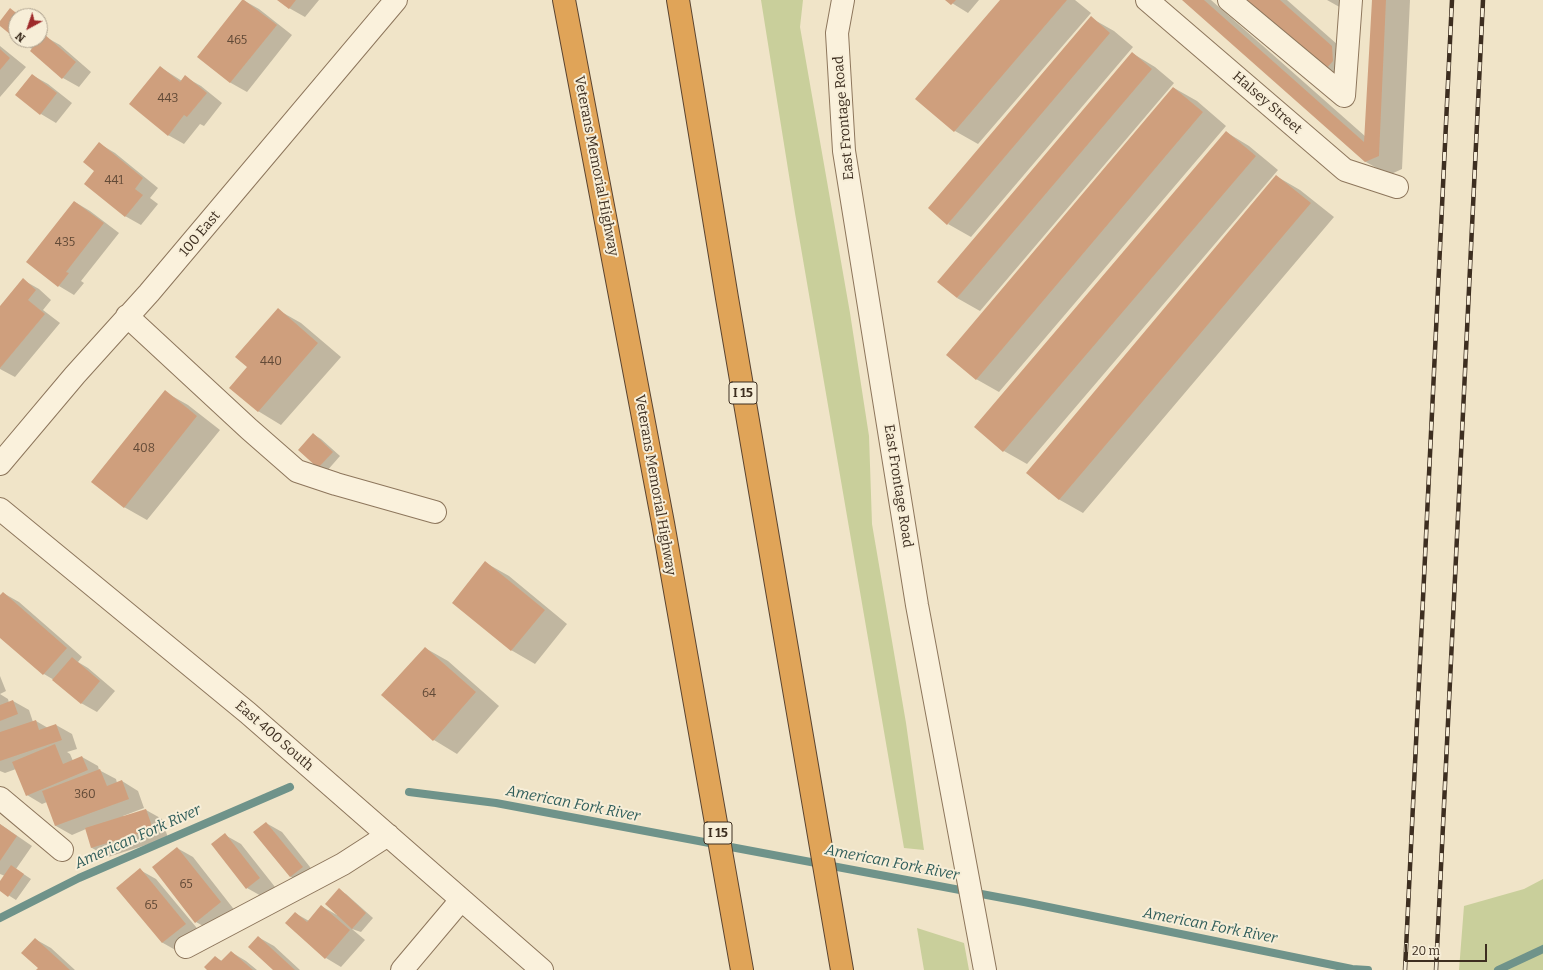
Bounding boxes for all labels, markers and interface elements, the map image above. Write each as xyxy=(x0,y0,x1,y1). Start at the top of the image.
north arrow xyxy=(8,8,48,48)
text: N xyxy=(13,29,28,45)
house number: 465 xyxy=(227,34,247,48)
street label: East Frontage Road xyxy=(830,55,858,181)
street label: Halsey Street xyxy=(1229,68,1305,138)
street label: Veterans Memorial Highway xyxy=(570,74,622,258)
house number: 443 xyxy=(158,92,178,106)
house number: 441 xyxy=(105,174,123,188)
street label: 100 East xyxy=(176,208,224,260)
house number: 435 xyxy=(55,236,75,250)
house number: 440 xyxy=(260,355,282,369)
road number: I 15 xyxy=(729,382,757,404)
street label: Veterans Memorial Highway xyxy=(631,393,679,577)
street label: East Frontage Road xyxy=(880,423,916,549)
house number: 408 xyxy=(133,442,155,456)
house number: 64 xyxy=(422,687,436,701)
street label: East 400 South xyxy=(231,697,317,775)
water label: American Fork River xyxy=(504,782,642,826)
house number: 360 xyxy=(74,788,96,802)
water label: American Fork River xyxy=(72,801,204,873)
road number: I 15 xyxy=(704,822,732,844)
water label: American Fork River xyxy=(823,841,961,885)
house number: 65 xyxy=(179,878,193,892)
house number: 65 xyxy=(144,899,158,913)
water label: American Fork River xyxy=(1141,904,1279,948)
scale bar xyxy=(1407,936,1489,962)
text: 20 m xyxy=(1412,944,1440,958)

